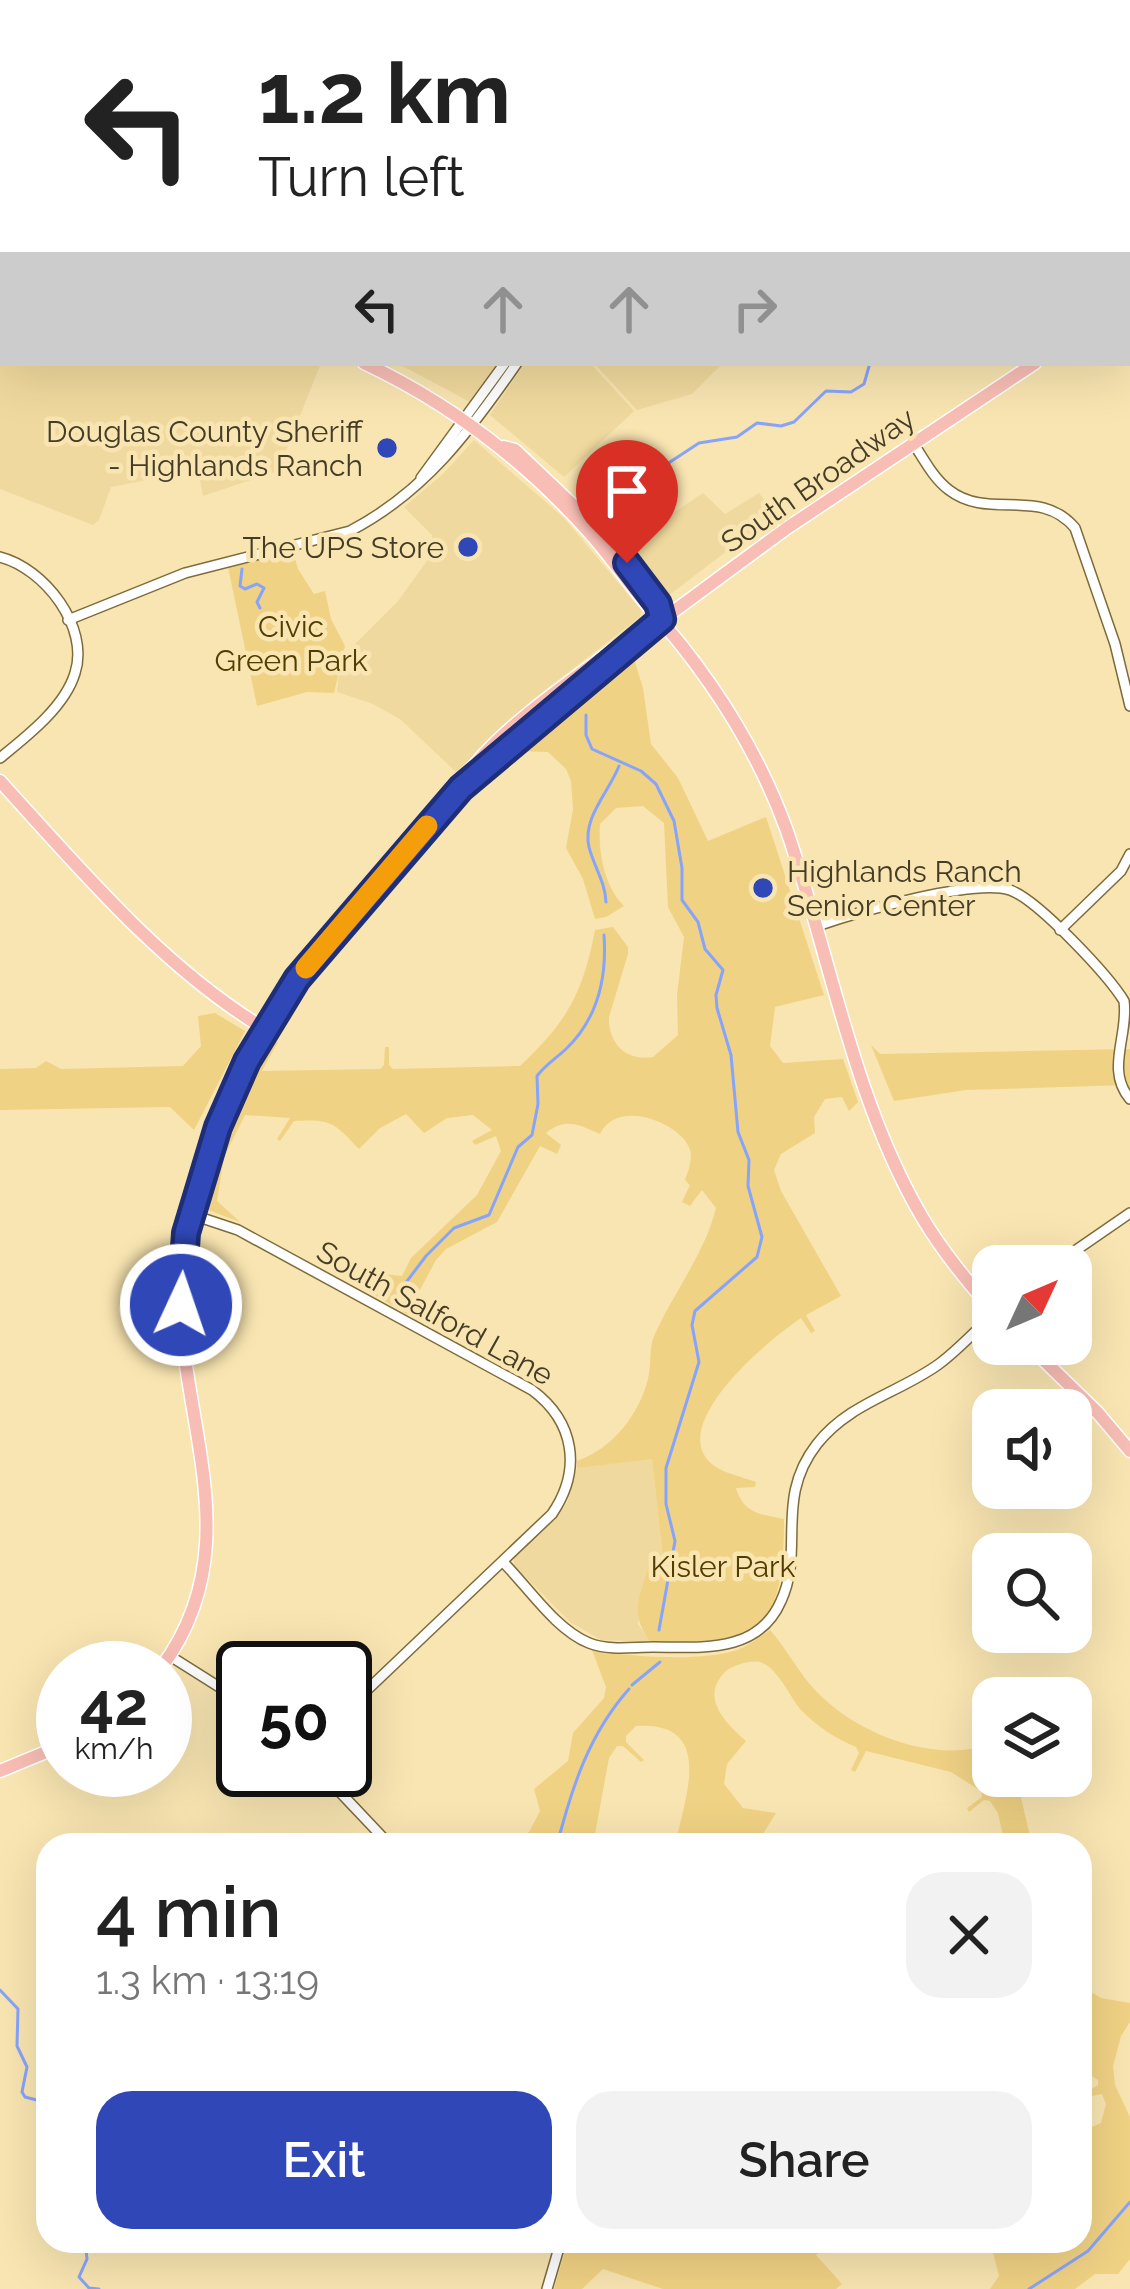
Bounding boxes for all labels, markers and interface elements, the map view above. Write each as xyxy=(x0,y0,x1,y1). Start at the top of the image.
text: 1.2 km xyxy=(258,44,511,143)
icon: left xyxy=(60,48,216,204)
text: Turn left xyxy=(258,145,465,209)
icon: left xyxy=(344,276,410,342)
icon: ahead xyxy=(470,276,536,342)
icon: ahead xyxy=(596,276,662,342)
icon: right xyxy=(722,276,788,342)
street label: South Broadway xyxy=(715,400,921,560)
place label: Douglas County Sheriff - Highlands Ranch xyxy=(46,414,364,483)
marker: Douglas County Sheriff - Highlands Ranch xyxy=(374,435,400,461)
pin xyxy=(576,440,678,563)
icon: arrive xyxy=(594,458,660,524)
place label: The UPS Store xyxy=(243,530,444,565)
marker: The UPS Store xyxy=(455,534,481,560)
park label: Civic Green Park xyxy=(214,609,368,678)
place label: Highlands Ranch Senior Center xyxy=(787,854,1022,923)
marker: Highlands Ranch Senior Center xyxy=(750,875,776,901)
street label: South Salford Lane xyxy=(311,1234,559,1392)
position arrow xyxy=(118,1242,244,1368)
north arrow xyxy=(972,1245,1092,1365)
map controls xyxy=(972,1245,1092,1797)
button: sound xyxy=(972,1389,1092,1509)
button: search xyxy=(972,1533,1092,1653)
park label: Kisler Park xyxy=(651,1549,796,1584)
speed limit sign: 50 xyxy=(216,1641,372,1797)
text: 42 xyxy=(80,1669,148,1739)
button: layers xyxy=(972,1677,1092,1797)
text: km/h xyxy=(74,1731,154,1766)
text: 4 min xyxy=(96,1869,282,1954)
button: close xyxy=(906,1872,1032,1998)
text: 1.3 km · 13:19 xyxy=(96,1957,319,2003)
button: Exit xyxy=(96,2091,552,2229)
button: Share xyxy=(576,2091,1032,2229)

